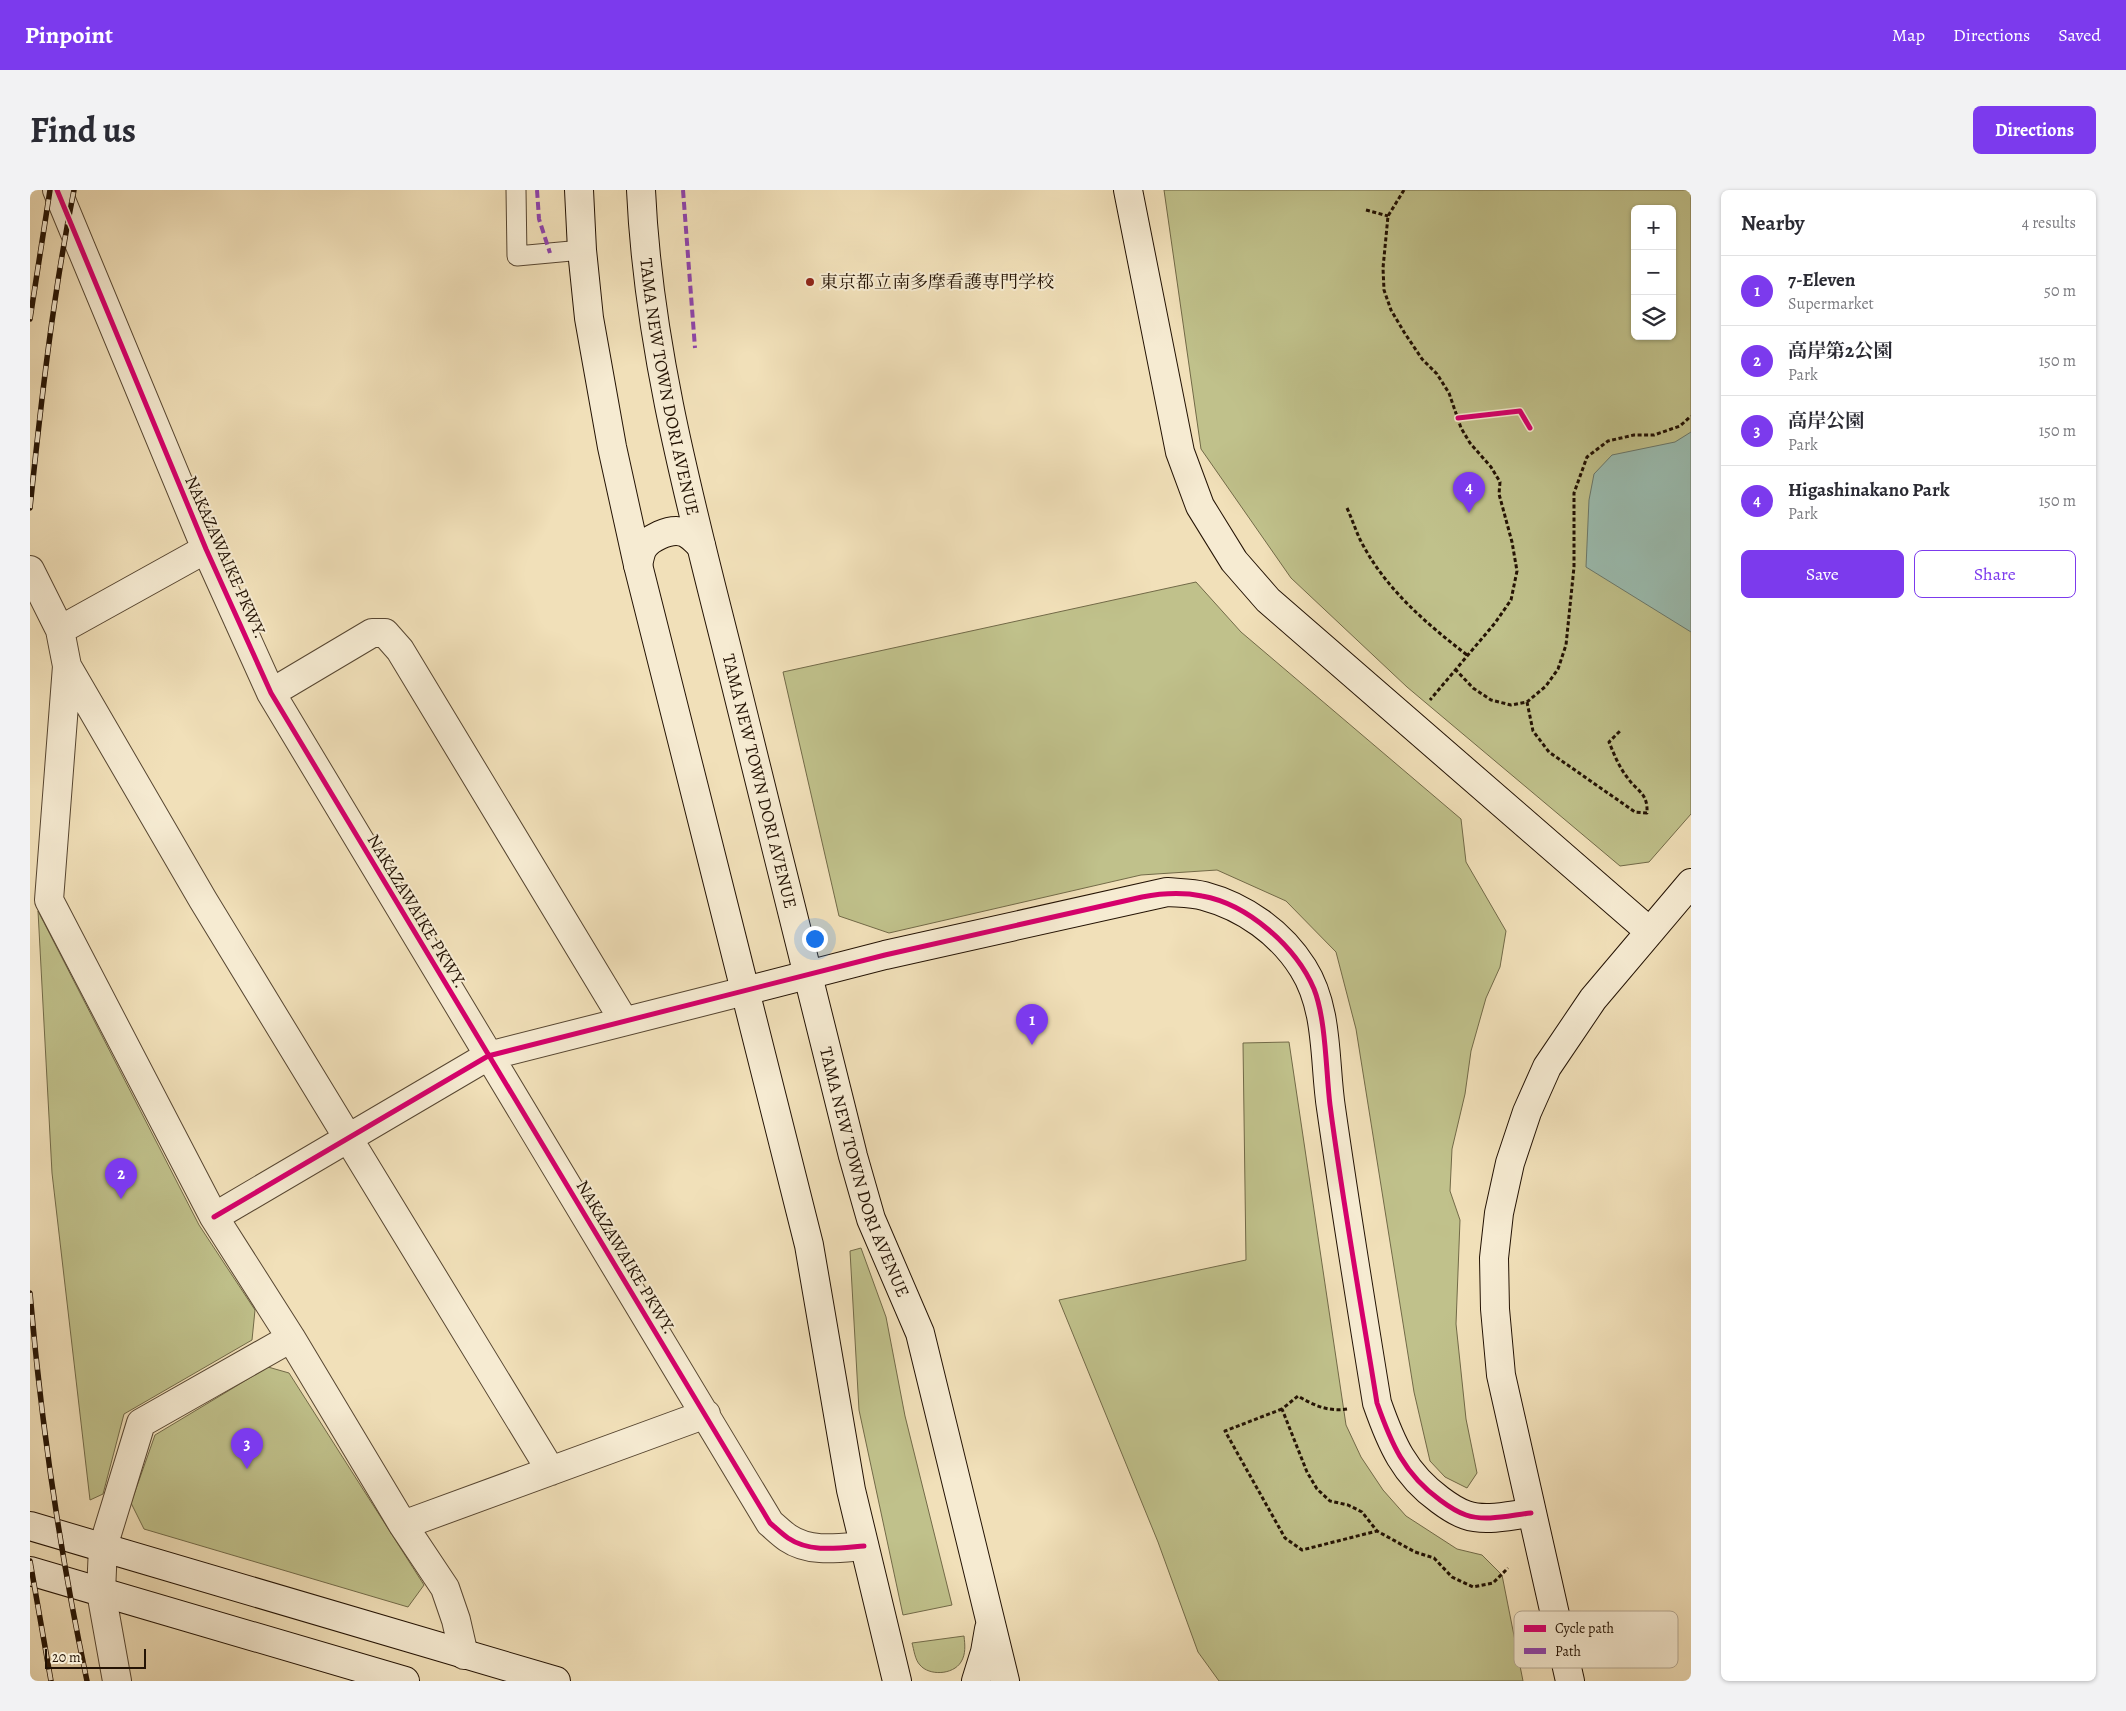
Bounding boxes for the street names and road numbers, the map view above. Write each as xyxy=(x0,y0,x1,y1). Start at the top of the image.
street label: TAMA NEW TOWN DORI AVENUE xyxy=(634,257,705,518)
street label: NAKAZAWAIKE PKWY. xyxy=(179,472,273,642)
street label: TAMA NEW TOWN DORI AVENUE xyxy=(717,651,803,911)
street label: NAKAZAWAIKE PKWY. xyxy=(361,830,473,992)
street label: TAMA NEW TOWN DORI AVENUE xyxy=(814,1044,915,1301)
street label: NAKAZAWAIKE PKWY. xyxy=(570,1176,682,1338)

